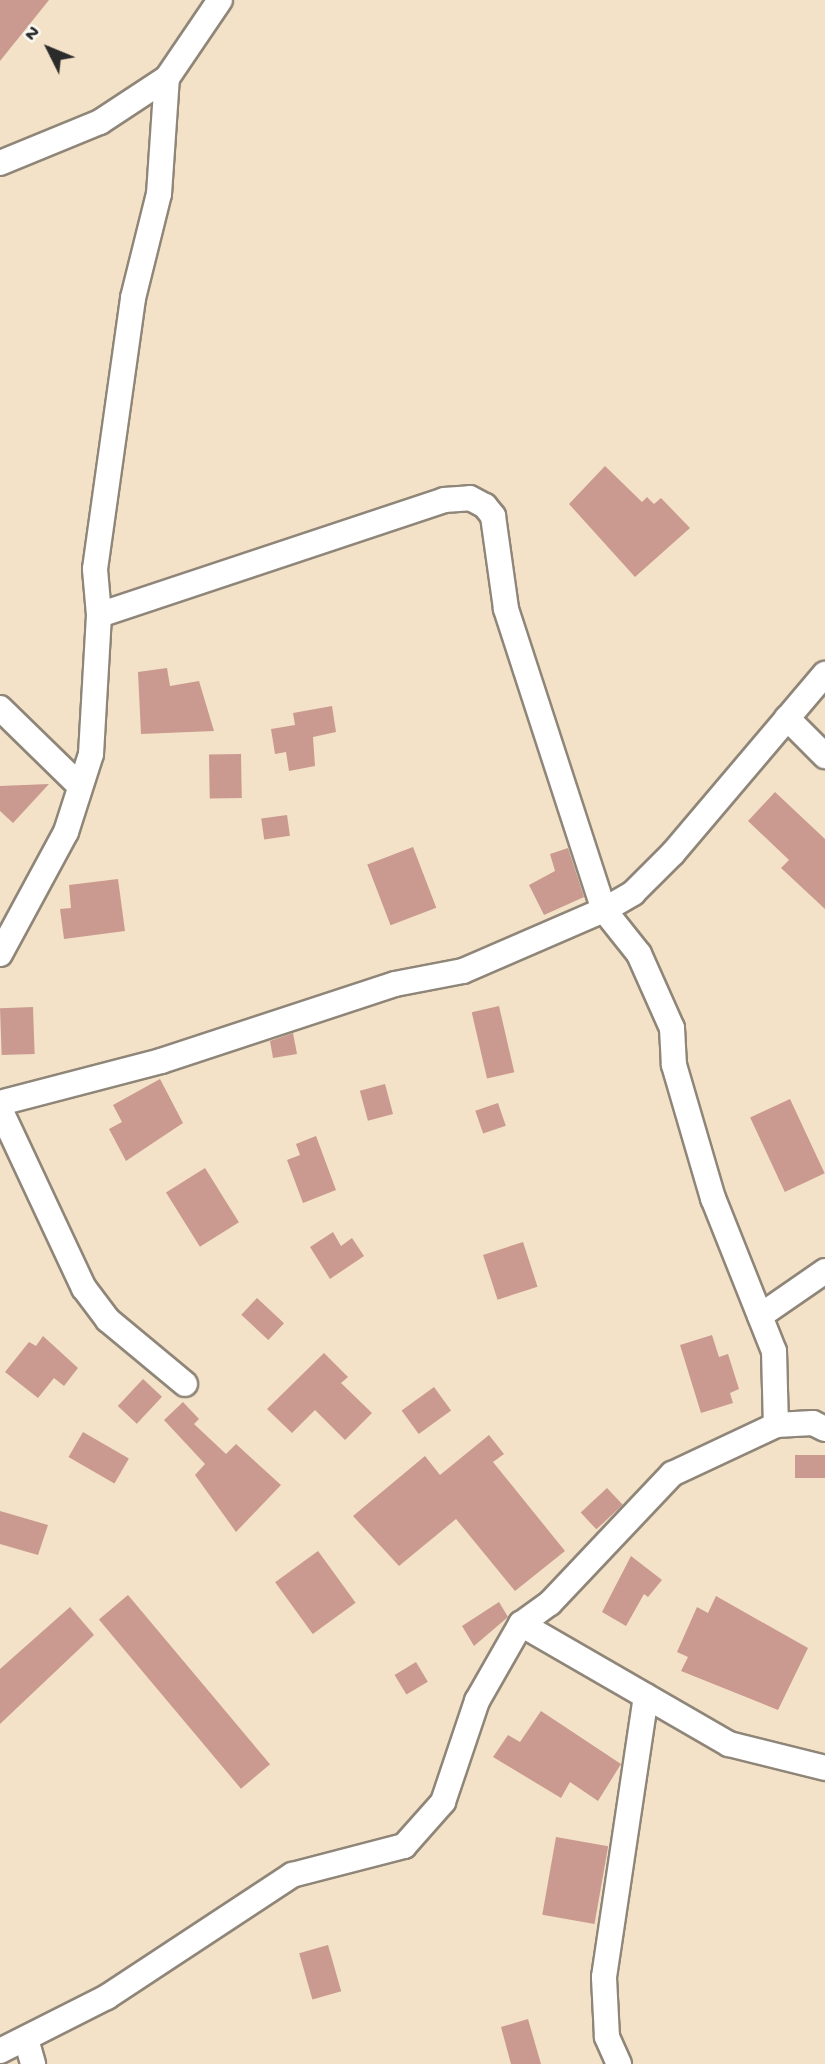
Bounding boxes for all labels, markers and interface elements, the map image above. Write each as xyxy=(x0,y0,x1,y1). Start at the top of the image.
north arrow xyxy=(14,14,84,84)
text: N xyxy=(21,22,46,47)

